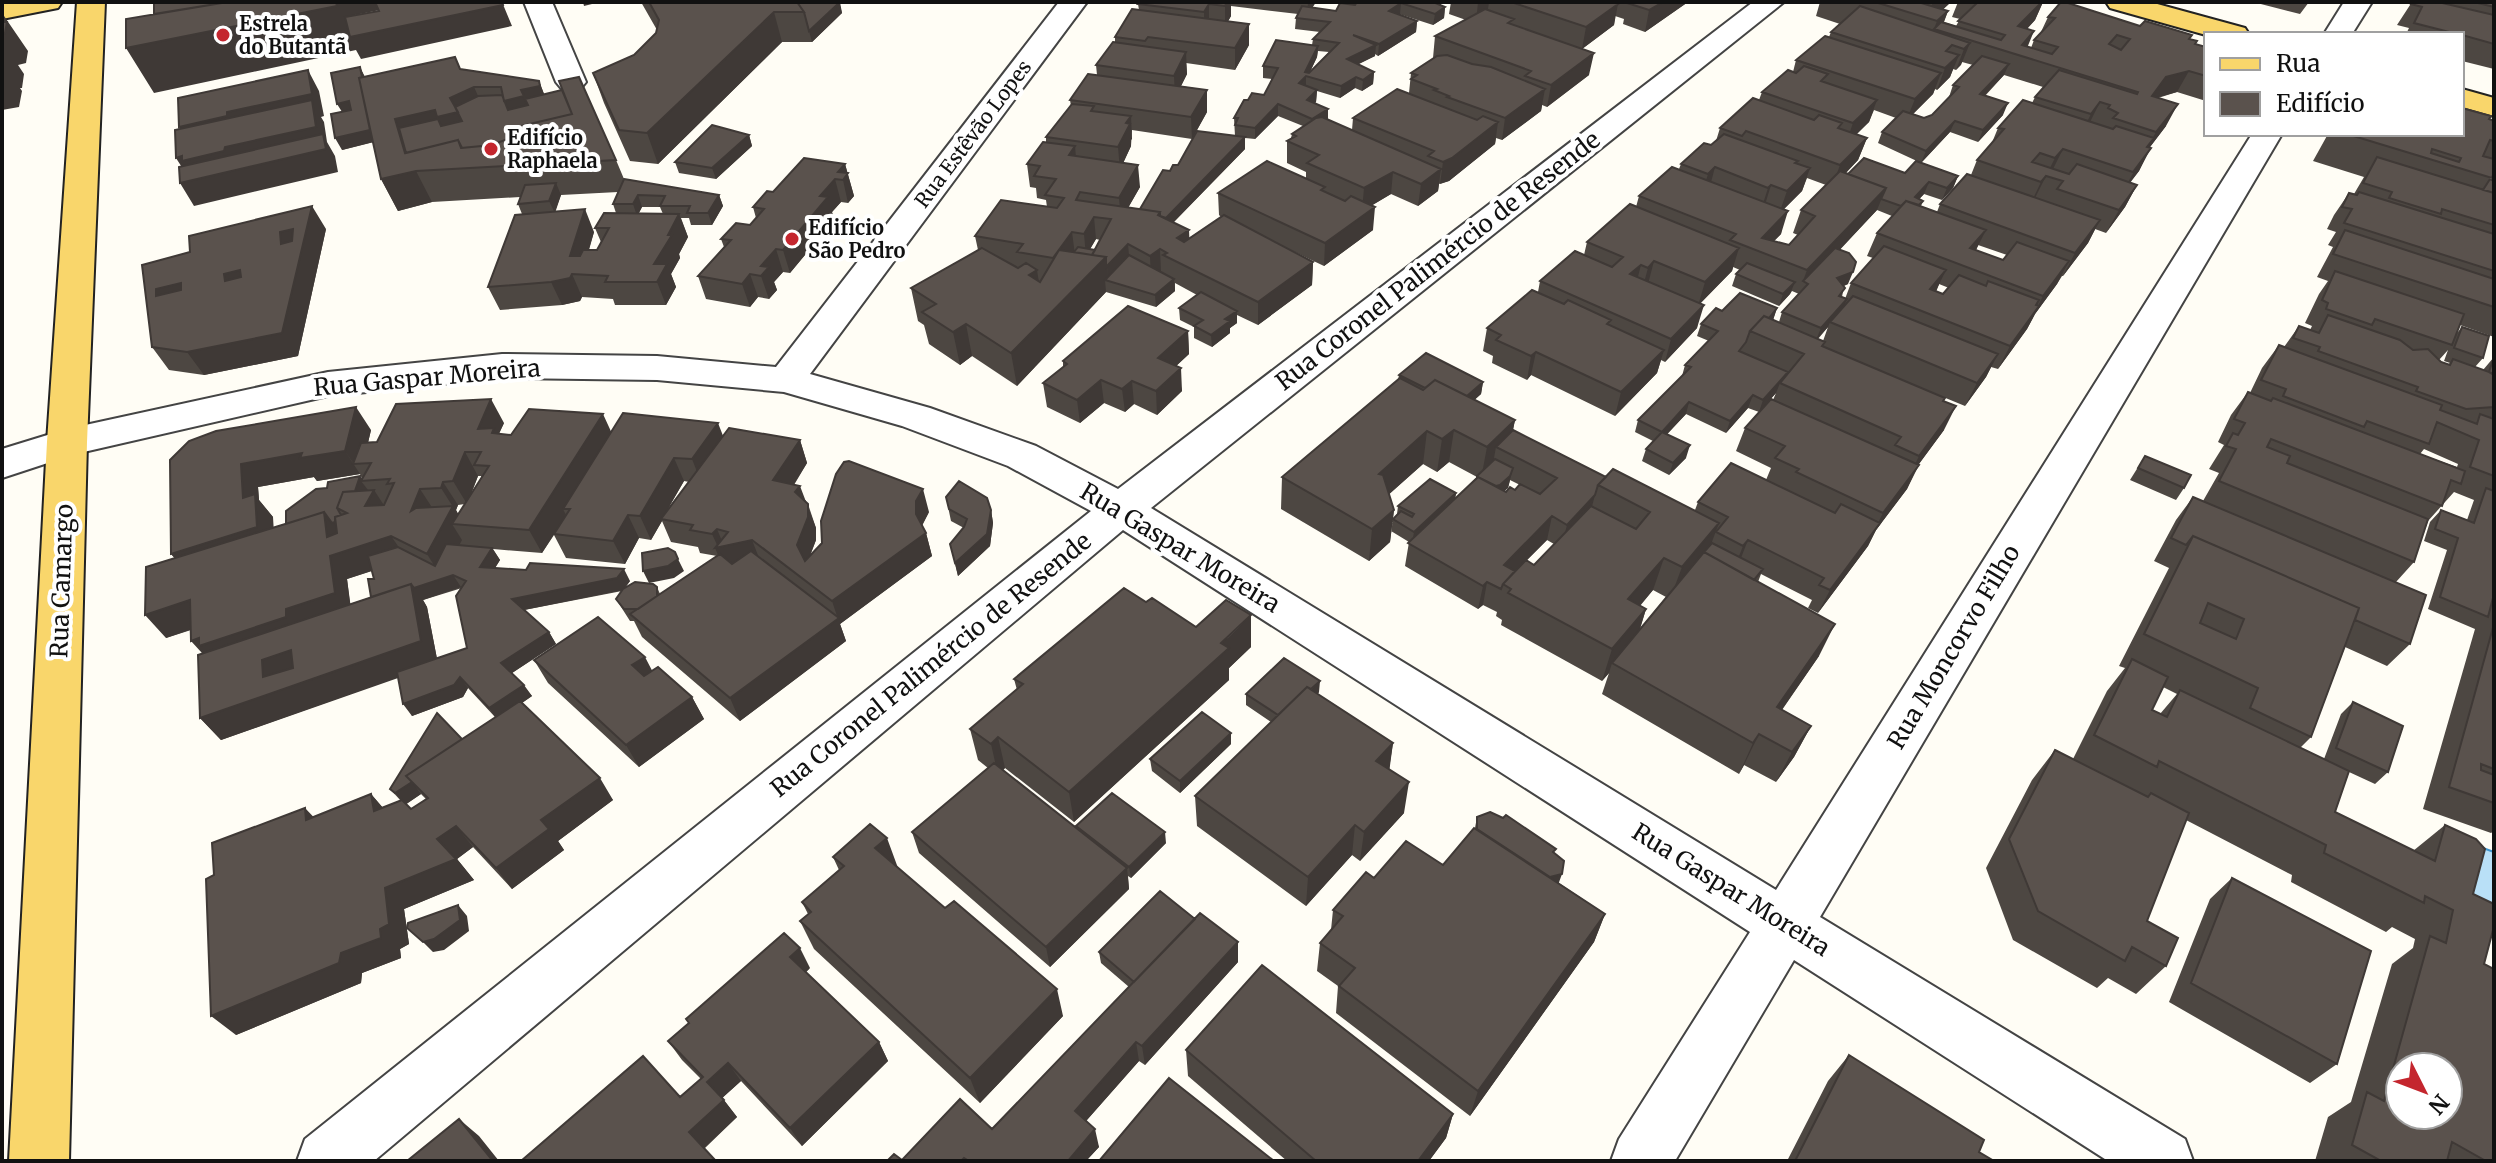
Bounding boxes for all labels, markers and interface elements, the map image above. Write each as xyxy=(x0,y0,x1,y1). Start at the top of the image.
place label: Estrela do Butantã xyxy=(239,11,347,59)
marker: Estrela do Butantã xyxy=(214,26,232,44)
legend xyxy=(2204,32,2464,136)
text: Rua xyxy=(2276,48,2320,79)
street label: Rua Estêvão Lopes xyxy=(909,55,1036,212)
text: Edifício xyxy=(2276,88,2364,119)
street label: Rua Coronel Palimércio de Resende xyxy=(1269,124,1606,397)
place label: Edifício Raphaela xyxy=(507,125,598,173)
marker: Edifício Raphaela xyxy=(482,140,500,158)
place label: Edifício São Pedro xyxy=(808,215,906,263)
marker: Edifício São Pedro xyxy=(783,230,801,248)
street label: Rua Gaspar Moreira xyxy=(312,352,542,403)
street label: Rua Gaspar Moreira xyxy=(1075,476,1286,620)
street label: Rua Camargo xyxy=(43,504,80,658)
street label: Rua Coronel Palimércio de Resende xyxy=(764,526,1097,804)
street label: Rua Moncorvo Filho xyxy=(1880,539,2027,755)
street label: Rua Gaspar Moreira xyxy=(1627,816,1836,963)
north arrow xyxy=(2384,1051,2464,1131)
text: N xyxy=(2422,1089,2455,1121)

